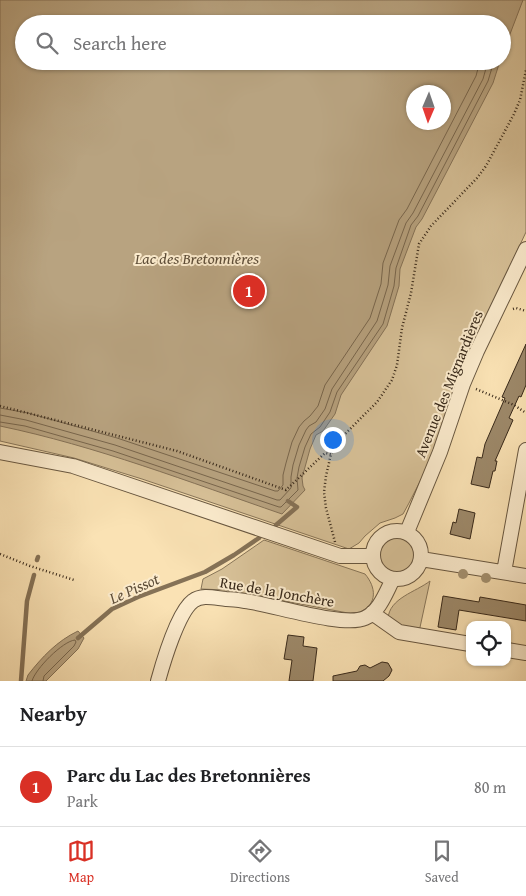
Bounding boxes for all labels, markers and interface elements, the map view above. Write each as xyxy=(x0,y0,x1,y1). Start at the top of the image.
search box xyxy=(15,15,511,70)
icon: search xyxy=(33,29,61,57)
text: Search here xyxy=(73,29,167,57)
north arrow xyxy=(406,85,451,130)
water label: Lac des Bretonnières xyxy=(134,246,259,270)
pin: 1 xyxy=(233,272,265,310)
street label: Avenue des Mignardières xyxy=(409,307,488,461)
your location xyxy=(320,427,346,453)
water label: Le Pissot xyxy=(104,566,164,610)
street label: Rue de la Jonchère xyxy=(218,571,336,612)
map controls xyxy=(466,621,511,666)
button: locate xyxy=(466,621,511,666)
text: Nearby xyxy=(20,698,87,729)
text: Parc du Lac des Bretonnières xyxy=(67,761,311,789)
text: 1 xyxy=(32,775,40,799)
text: 80 m xyxy=(474,775,506,799)
text: Park xyxy=(67,789,98,813)
tab: Map xyxy=(67,837,95,887)
tab: Directions xyxy=(230,837,290,887)
tab: Saved xyxy=(425,837,459,887)

